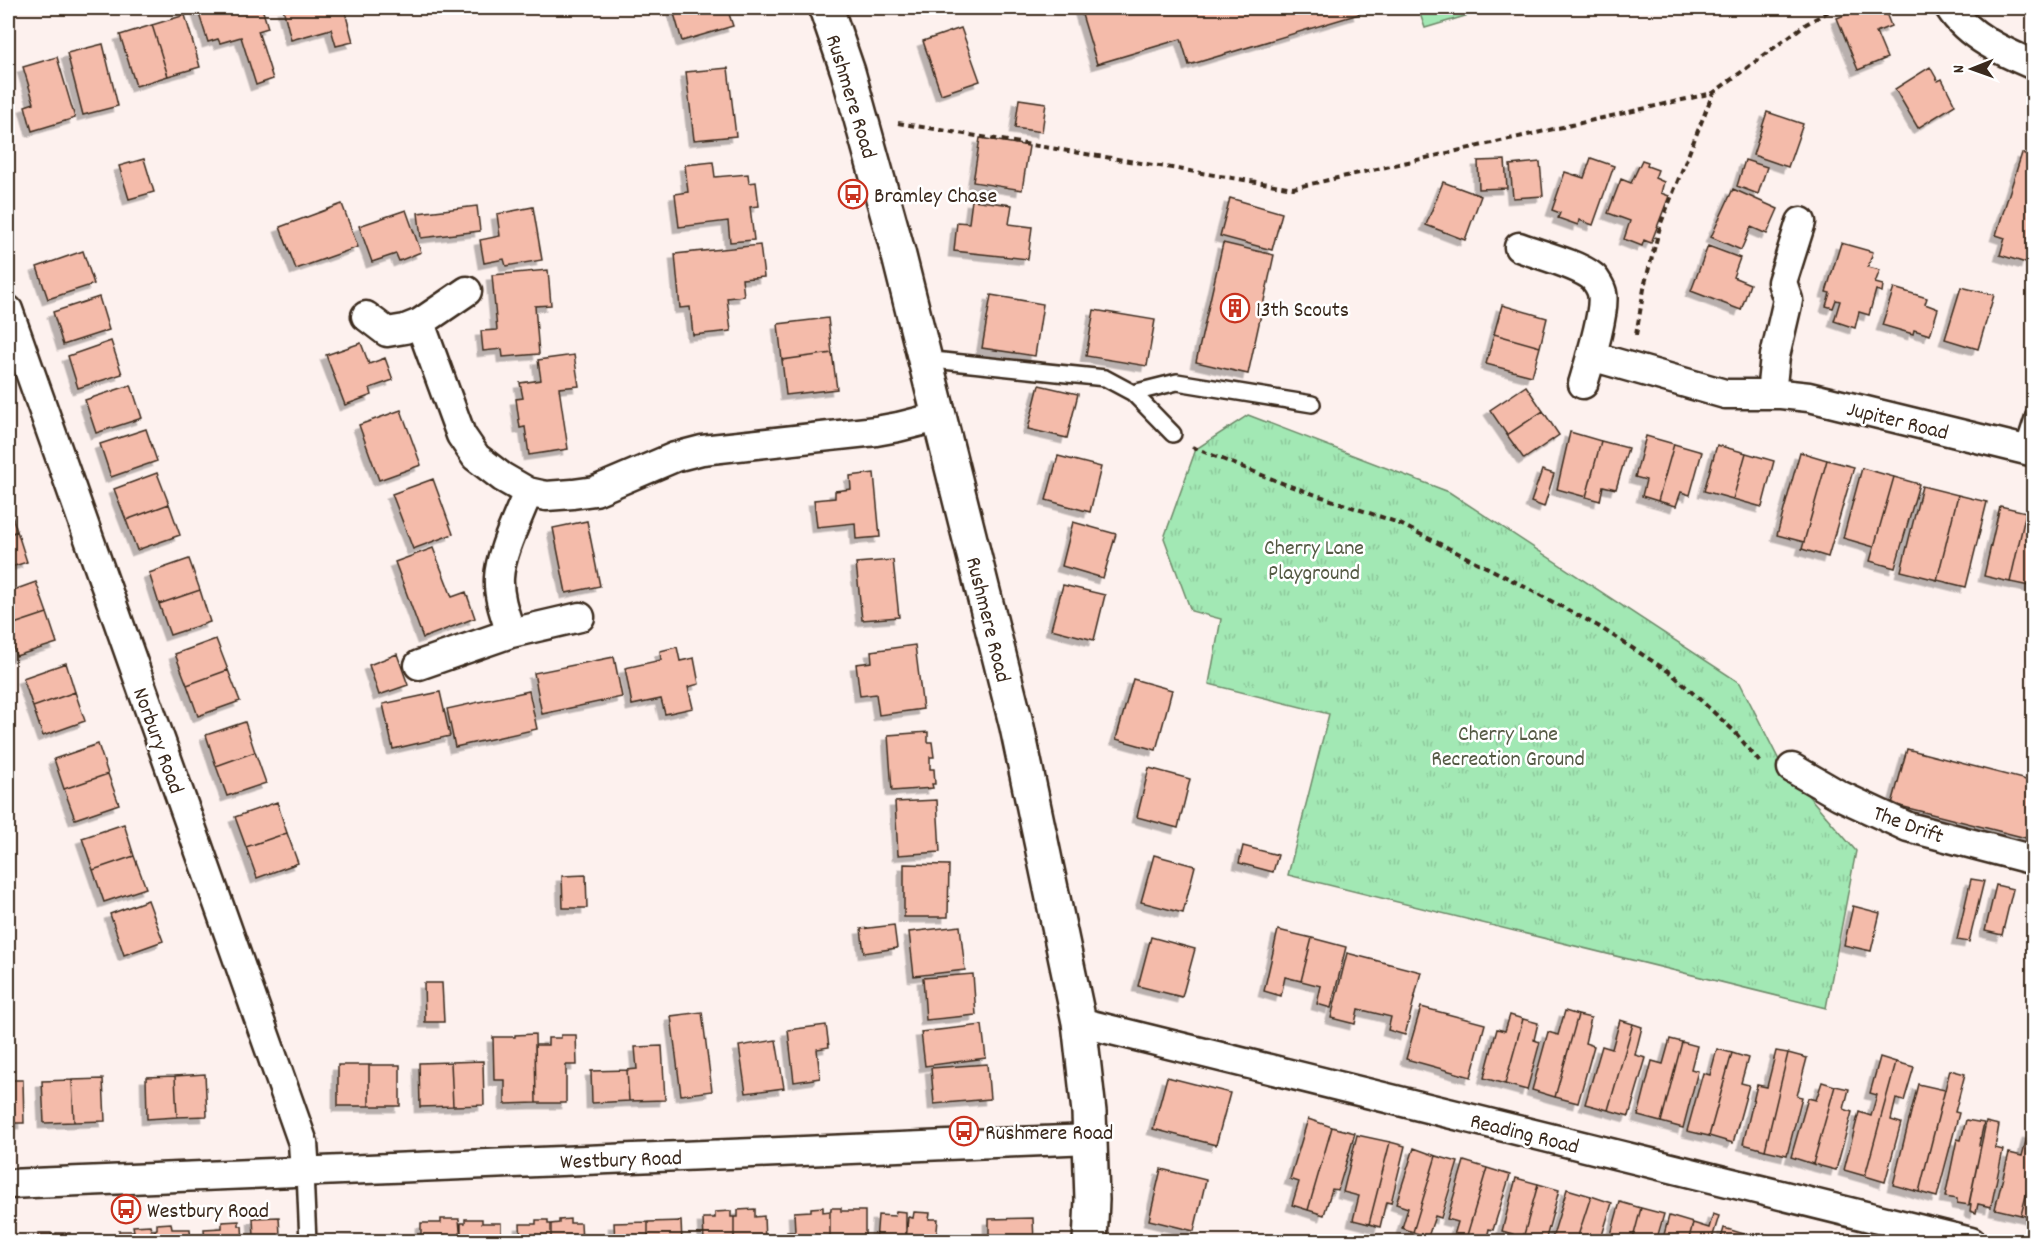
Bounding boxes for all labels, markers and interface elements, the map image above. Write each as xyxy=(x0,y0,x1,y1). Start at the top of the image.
street label: Rushmere Road xyxy=(816,31,883,163)
north arrow xyxy=(1942,39,2002,99)
text: N xyxy=(1948,65,1971,73)
bus stop icon: Bramley Chase xyxy=(837,178,869,210)
place label: Bramley Chase xyxy=(874,182,997,213)
building icon: 13th Scouts xyxy=(1219,292,1251,324)
place label: 13th Scouts xyxy=(1256,296,1349,327)
street label: Jupiter Road xyxy=(1843,395,1951,450)
park label: Cherry Lane Playground xyxy=(1264,534,1364,590)
street label: Rushmere Road xyxy=(956,554,1017,686)
street label: Norbury Road xyxy=(123,684,190,799)
park label: Cherry Lane Recreation Ground xyxy=(1431,720,1585,776)
street label: The Drift xyxy=(1868,799,1947,853)
street label: Reading Road xyxy=(1467,1107,1582,1164)
bus stop icon: Rushmere Road xyxy=(948,1115,980,1147)
place label: Rushmere Road xyxy=(985,1119,1113,1150)
street label: Westbury Road xyxy=(560,1144,683,1179)
bus stop icon: Westbury Road xyxy=(110,1193,142,1225)
place label: Westbury Road xyxy=(147,1197,269,1228)

